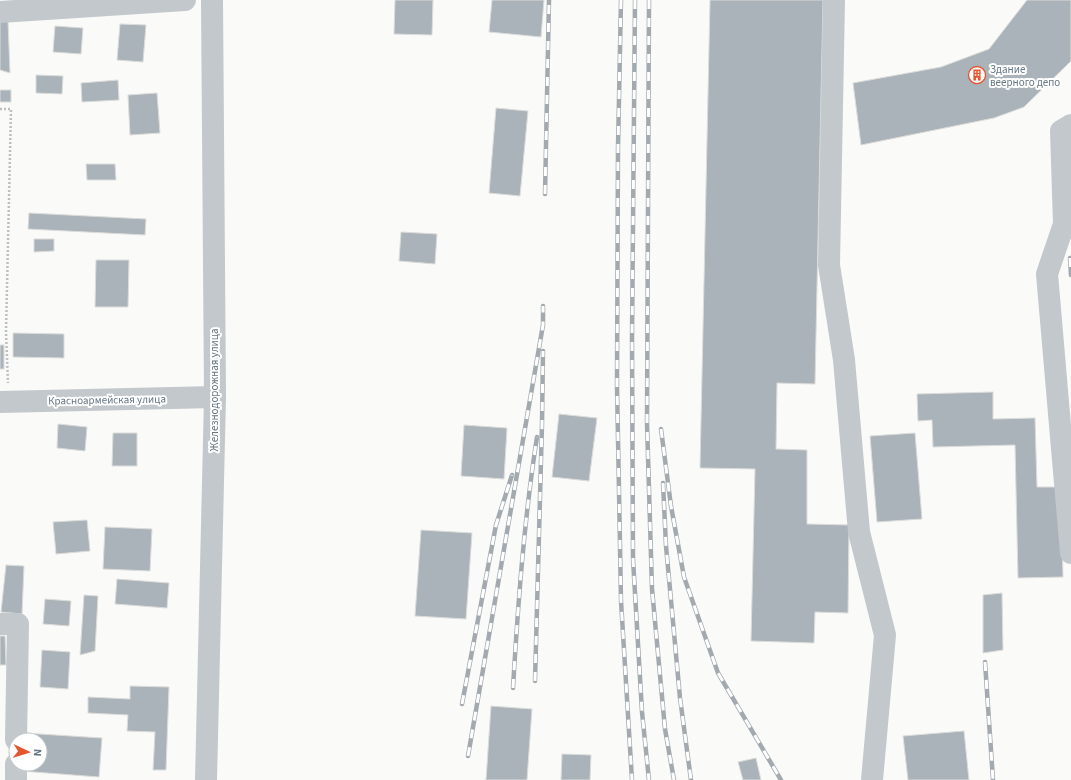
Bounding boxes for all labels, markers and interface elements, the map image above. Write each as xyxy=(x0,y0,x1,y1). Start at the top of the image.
place label: Здание веерного депо xyxy=(990,62,1060,90)
building icon: Здание веерного депо xyxy=(967,65,987,85)
street label: Железнодорожная улица xyxy=(207,329,222,451)
street label: Красноармейская улица xyxy=(48,391,166,409)
north arrow xyxy=(8,732,48,772)
text: N xyxy=(30,748,45,757)

